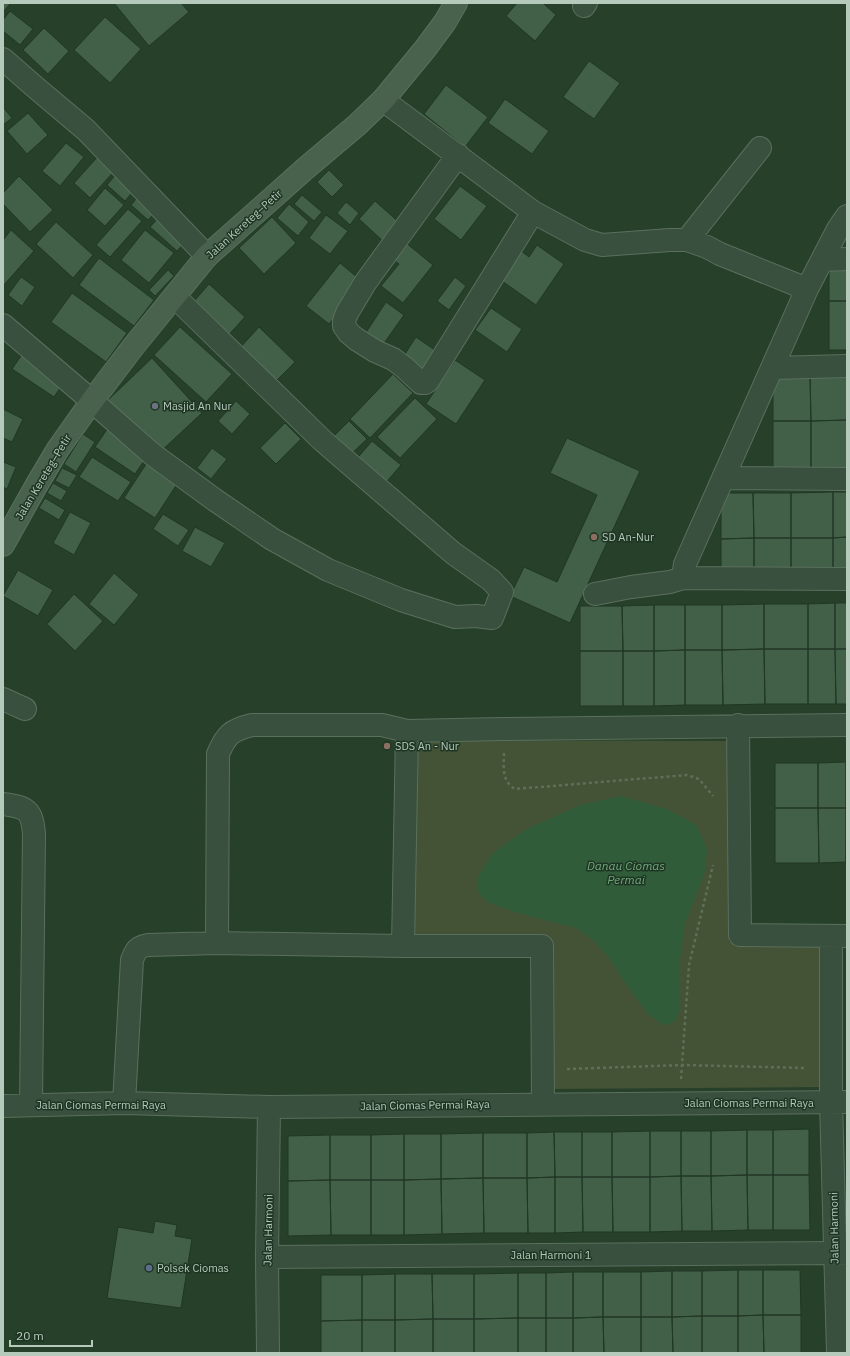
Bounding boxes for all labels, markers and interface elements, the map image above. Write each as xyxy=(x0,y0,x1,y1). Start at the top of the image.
street label: Jalan Kereteg–Petir xyxy=(203,186,285,262)
place label: Masjid An Nur xyxy=(163,399,232,413)
marker: Masjid An Nur xyxy=(150,401,160,411)
street label: Jalan Kereteg–Petir xyxy=(12,432,74,522)
place label: SD An-Nur xyxy=(602,530,654,544)
marker: SD An-Nur xyxy=(589,532,599,542)
place label: SDS An - Nur xyxy=(395,739,459,753)
marker: SDS An - Nur xyxy=(382,741,392,751)
water label: Danau Ciomas Permai xyxy=(587,858,665,887)
street label: Jalan Ciomas Permai Raya xyxy=(684,1096,814,1110)
street label: Jalan Ciomas Permai Raya xyxy=(360,1097,490,1113)
street label: Jalan Ciomas Permai Raya xyxy=(36,1098,166,1112)
street label: Jalan Harmoni xyxy=(826,1192,842,1264)
street label: Jalan Harmoni xyxy=(260,1194,276,1266)
street label: Jalan Harmoni 1 xyxy=(511,1248,592,1262)
place label: Polsek Ciomas xyxy=(157,1261,229,1275)
marker: Polsek Ciomas xyxy=(144,1263,154,1273)
scale bar xyxy=(10,1322,92,1348)
text: 20 m xyxy=(16,1328,44,1343)

